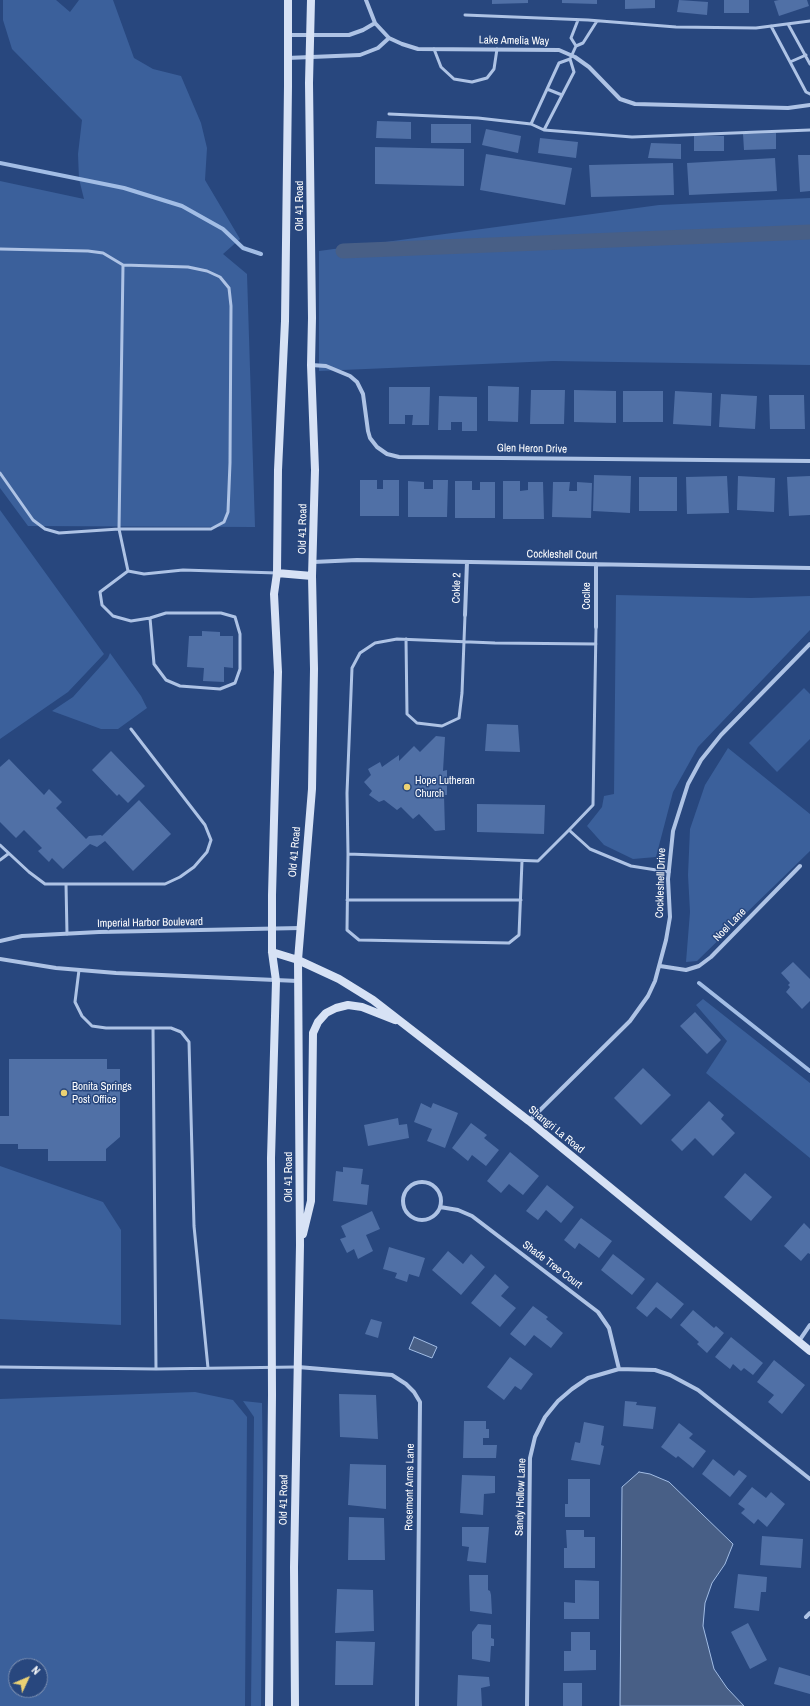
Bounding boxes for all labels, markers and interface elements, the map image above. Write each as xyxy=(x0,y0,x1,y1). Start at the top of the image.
street label: Lake Amelia Way xyxy=(479,34,549,48)
street label: Old 41 Road xyxy=(293,181,307,231)
street label: Glen Heron Drive xyxy=(497,442,567,456)
street label: Old 41 Road xyxy=(296,504,310,554)
street label: Cockleshell Court xyxy=(527,548,597,562)
street label: Cokle 2 xyxy=(450,572,464,604)
street label: Coclke xyxy=(580,582,594,610)
place label: Hope Lutheran Church xyxy=(415,774,475,800)
marker: Hope Lutheran Church xyxy=(402,782,412,792)
street label: Old 41 Road xyxy=(286,826,304,878)
street label: Cockleshell Drive xyxy=(653,848,669,918)
street label: Noel Lane xyxy=(711,906,749,944)
street label: Imperial Harbor Boulevard xyxy=(97,915,203,931)
place label: Bonita Springs Post Office xyxy=(72,1080,132,1106)
marker: Bonita Springs Post Office xyxy=(59,1088,69,1098)
street label: Shangri La Road xyxy=(525,1103,587,1157)
street label: Old 41 Road xyxy=(282,1152,296,1202)
street label: Shade Tree Court xyxy=(520,1238,584,1292)
street label: Rosemont Arms Lane xyxy=(403,1443,417,1531)
street label: Sandy Hollow Lane xyxy=(513,1458,529,1536)
street label: Old 41 Road xyxy=(277,1475,291,1525)
north arrow xyxy=(8,1658,48,1698)
text: N xyxy=(29,1663,43,1678)

